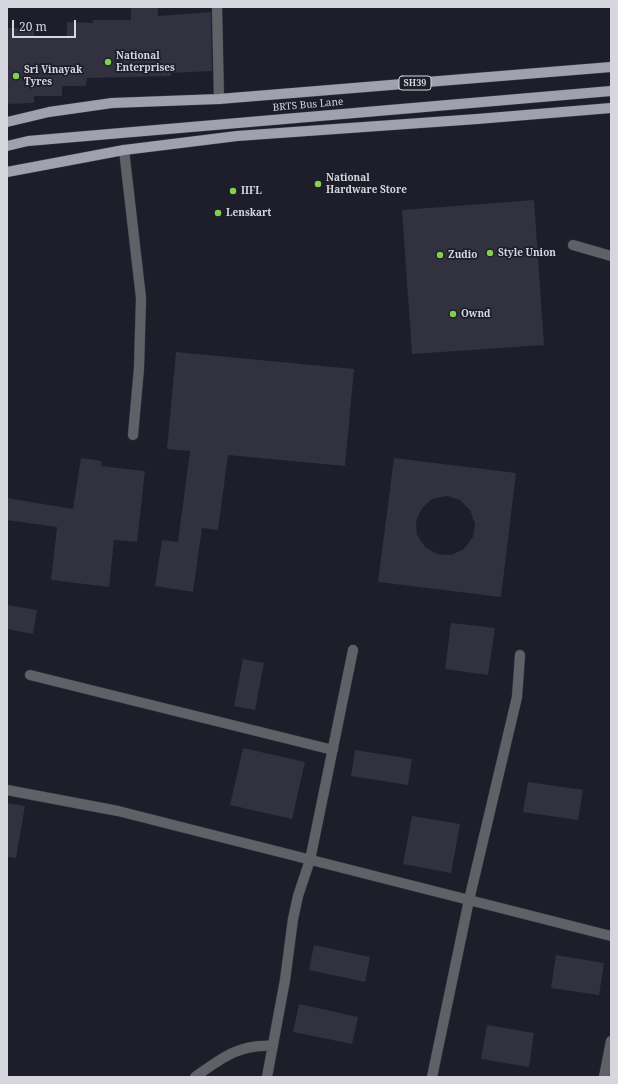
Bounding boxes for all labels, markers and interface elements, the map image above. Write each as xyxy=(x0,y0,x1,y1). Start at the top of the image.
scale bar xyxy=(14,12,78,38)
text: 20 m xyxy=(19,18,47,35)
place label: National Enterprises xyxy=(116,50,175,74)
marker: National Enterprises xyxy=(103,57,113,67)
place label: Sri Vinayak Tyres xyxy=(24,64,82,88)
marker: Sri Vinayak Tyres xyxy=(11,71,21,81)
road number: SH39 xyxy=(399,76,431,90)
street label: BRTS Bus Lane xyxy=(272,96,344,114)
place label: National Hardware Store xyxy=(326,172,407,196)
marker: National Hardware Store xyxy=(313,179,323,189)
place label: IIFL xyxy=(241,185,262,197)
marker: IIFL xyxy=(228,186,238,196)
place label: Lenskart xyxy=(226,207,271,219)
marker: Lenskart xyxy=(213,208,223,218)
place label: Style Union xyxy=(498,247,556,259)
marker: Style Union xyxy=(485,248,495,258)
place label: Zudio xyxy=(448,249,477,261)
marker: Zudio xyxy=(435,250,445,260)
place label: Ownd xyxy=(461,308,491,320)
marker: Ownd xyxy=(448,309,458,319)

